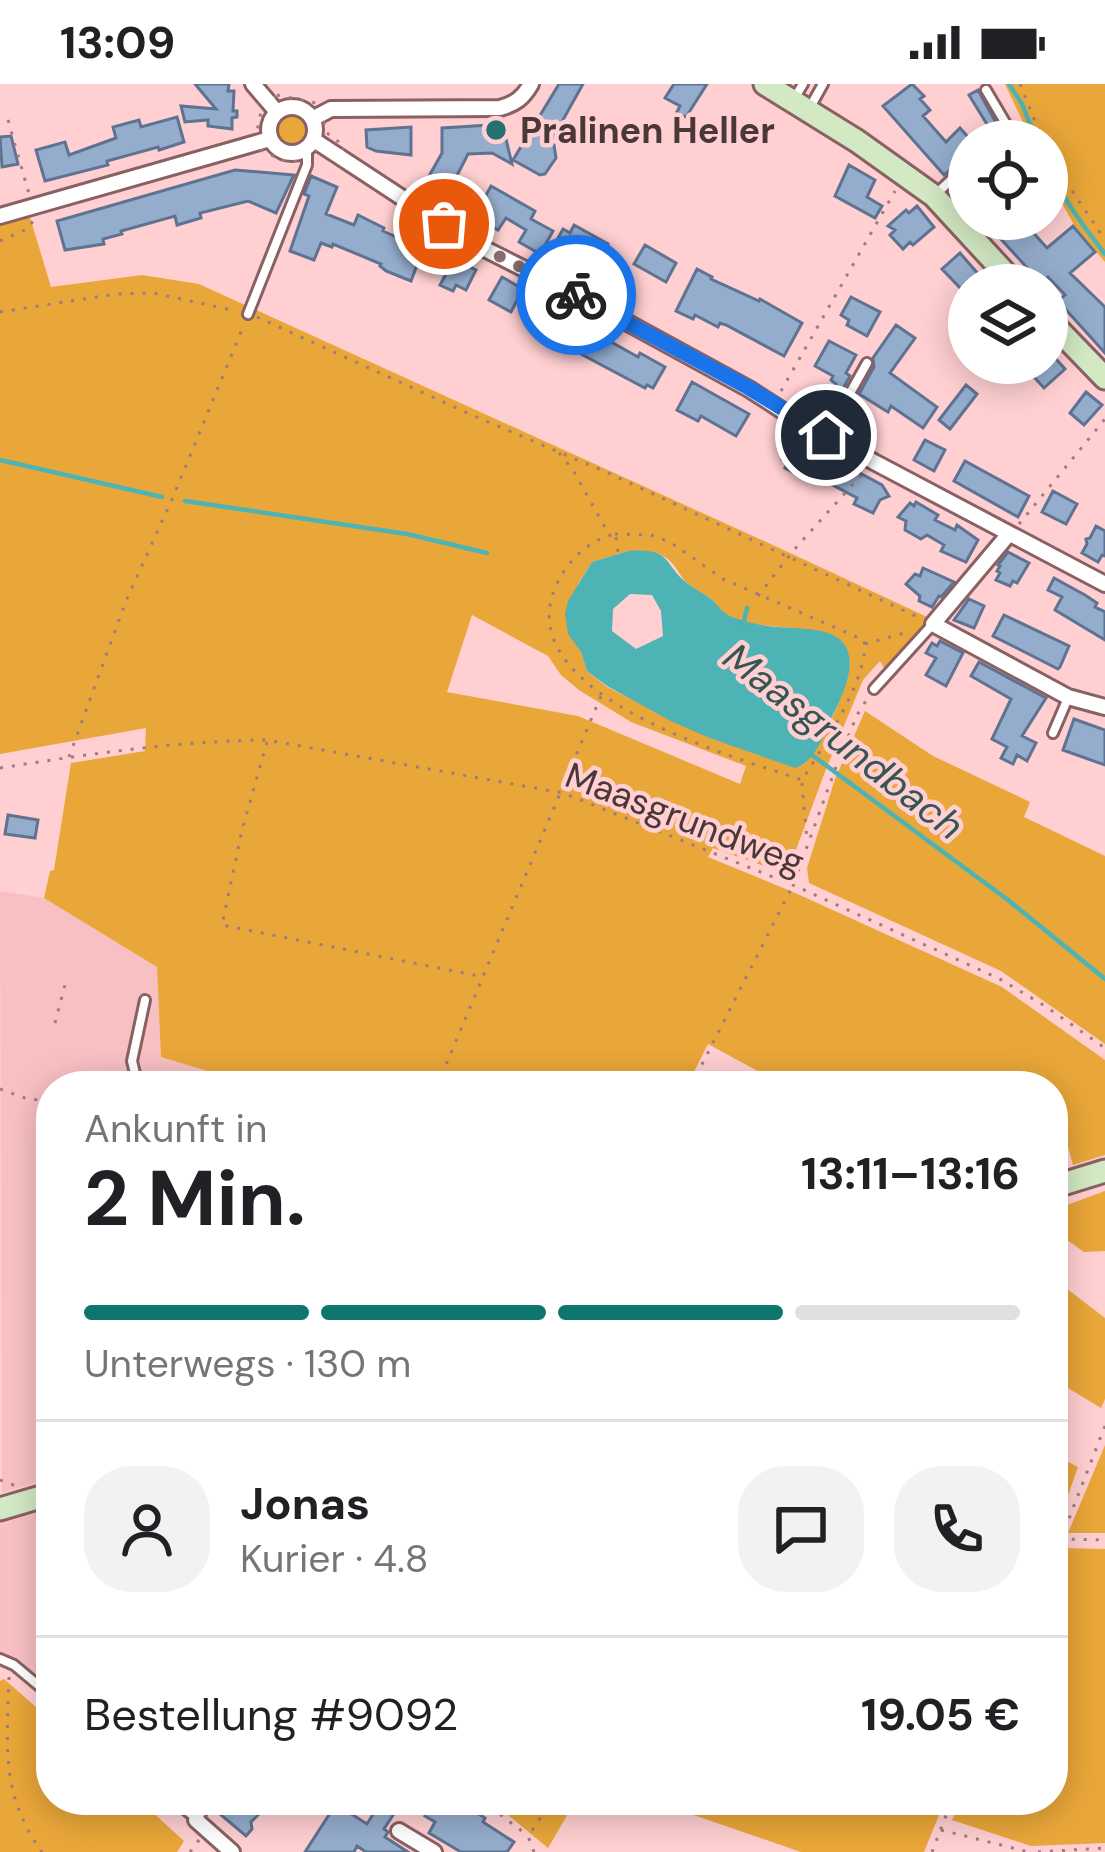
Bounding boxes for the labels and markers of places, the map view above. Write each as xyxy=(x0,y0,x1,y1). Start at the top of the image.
place label: Pralinen Heller xyxy=(520,107,775,154)
marker: Pralinen Heller xyxy=(483,117,509,143)
pin xyxy=(393,173,495,275)
pin xyxy=(775,384,877,486)

